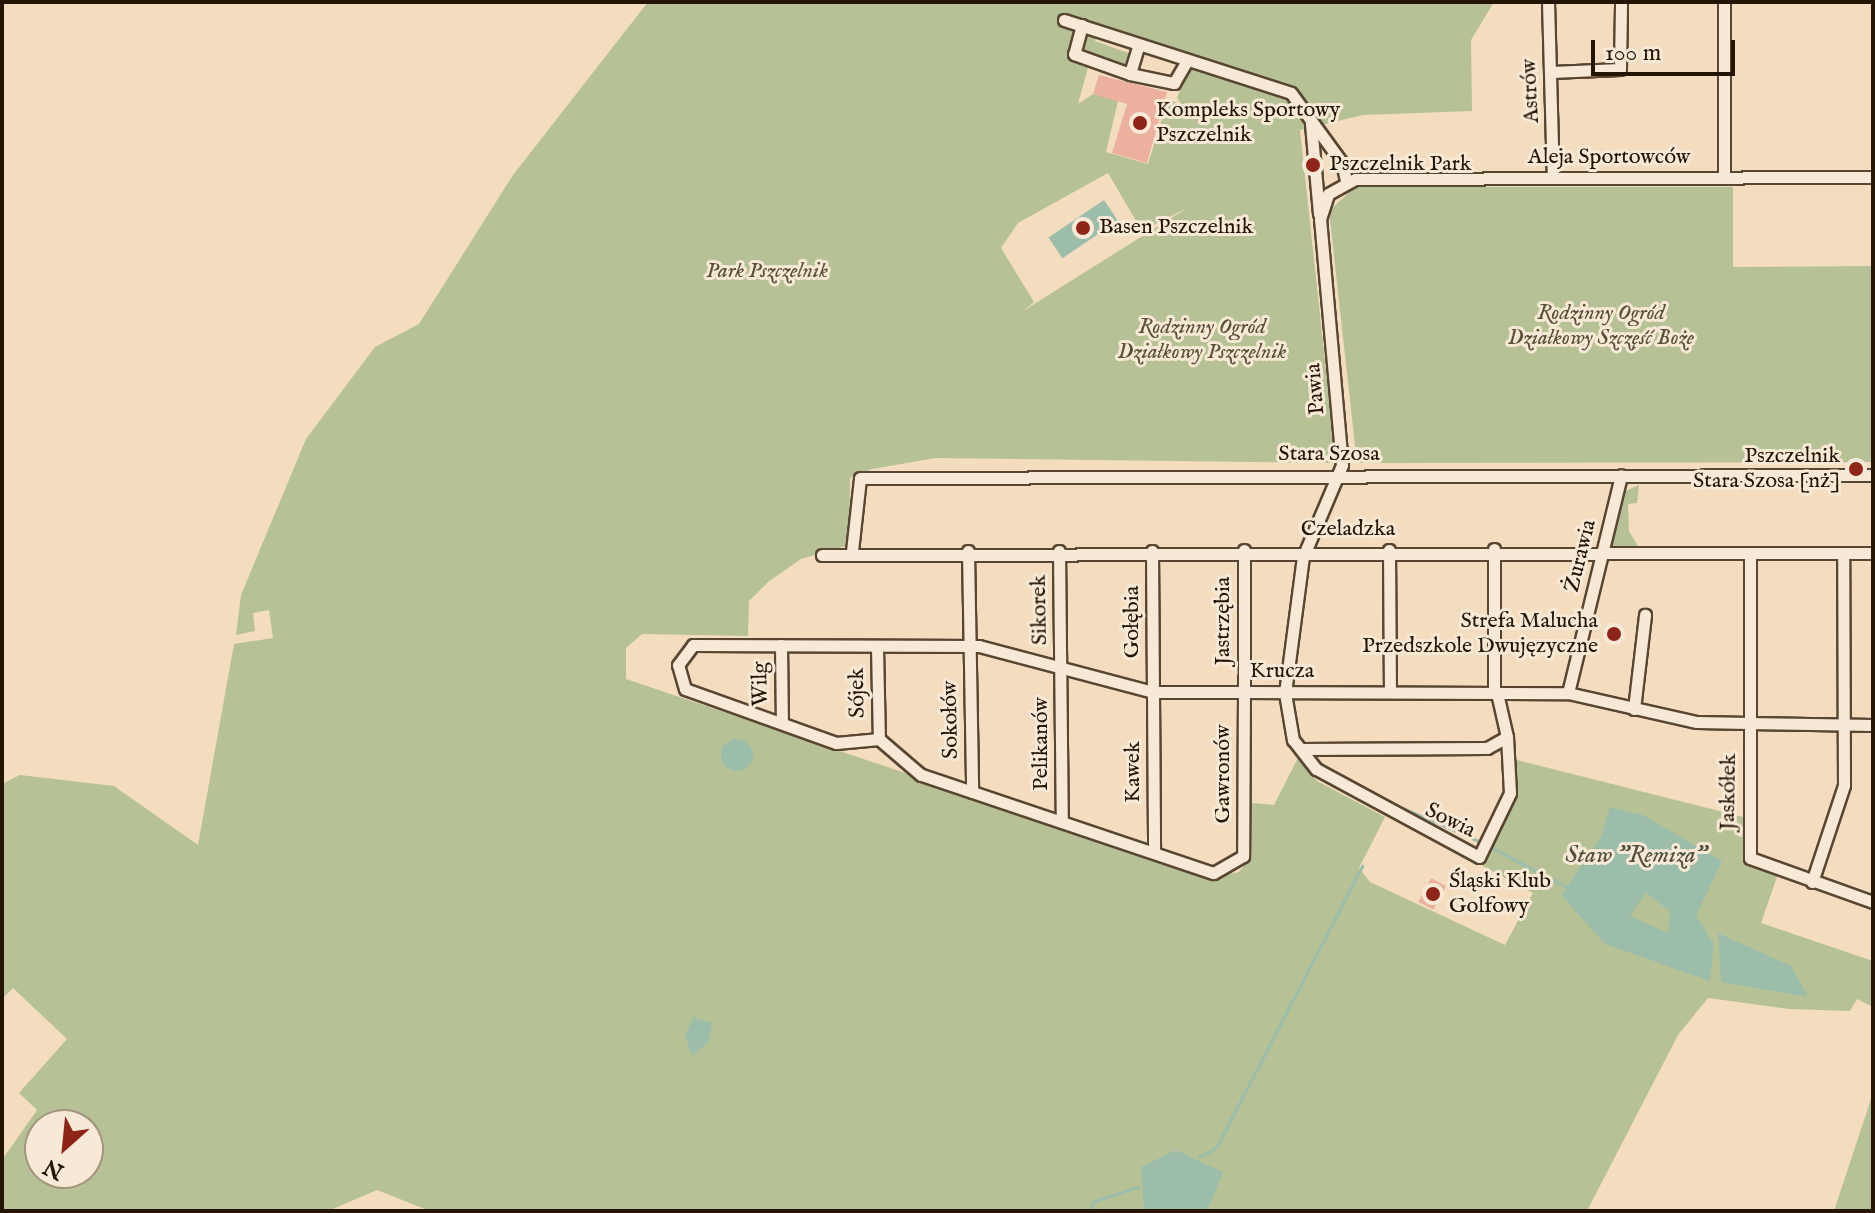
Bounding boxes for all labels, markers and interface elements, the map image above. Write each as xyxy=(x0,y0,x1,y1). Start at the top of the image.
scale bar xyxy=(1595,24,1739,74)
text: 100 m xyxy=(1605,38,1661,69)
street label: Astrów xyxy=(1516,58,1546,124)
place label: Kompleks Sportowy Pszczelnik xyxy=(1156,97,1340,148)
marker: Kompleks Sportowy Pszczelnik xyxy=(1131,114,1149,132)
street label: Aleja Sportowców xyxy=(1528,145,1690,171)
place label: Pszczelnik Park xyxy=(1329,152,1471,178)
marker: Pszczelnik Park xyxy=(1304,156,1322,174)
place label: Basen Pszczelnik xyxy=(1099,215,1253,241)
marker: Basen Pszczelnik xyxy=(1074,219,1092,237)
park label: Park Pszczelnik xyxy=(706,259,828,285)
park label: Rodzinny Ogród Działkowy Szczęść Boże xyxy=(1508,300,1694,352)
park label: Rodzinny Ogród Działkowy Pszczelnik xyxy=(1118,314,1286,366)
street label: Pawia xyxy=(1301,362,1331,416)
street label: Stara Szosa xyxy=(1278,442,1380,468)
place label: Pszczelnik Stara Szosa [nż] xyxy=(1693,443,1840,494)
marker: Pszczelnik Stara Szosa [nż] xyxy=(1847,460,1865,478)
street label: Czeladzka xyxy=(1301,517,1395,543)
street label: Żurawia xyxy=(1559,517,1603,595)
street label: Sikorek xyxy=(1026,575,1054,645)
street label: Jastrzębia xyxy=(1211,577,1237,665)
street label: Gołębia xyxy=(1120,586,1146,658)
place label: Strefa Malucha Przedszkole Dwujęzyczne xyxy=(1362,608,1598,660)
marker: Strefa Malucha Przedszkole Dwujęzyczne xyxy=(1605,625,1623,643)
street label: Krucza xyxy=(1250,659,1314,685)
street label: Wilg xyxy=(747,661,775,707)
street label: Sójek xyxy=(844,668,872,718)
street label: Sokołów xyxy=(937,681,965,759)
street label: Pelikanów xyxy=(1029,697,1055,791)
street label: Gawronów xyxy=(1211,725,1237,823)
street label: Kawek xyxy=(1121,741,1147,803)
street label: Jaskółek xyxy=(1715,753,1743,831)
street label: Sowia xyxy=(1421,798,1479,844)
water label: Staw "Remiza" xyxy=(1565,842,1707,870)
place label: Śląski Klub Golfowy xyxy=(1449,868,1551,920)
marker: Śląski Klub Golfowy xyxy=(1424,885,1442,903)
north arrow xyxy=(24,1109,104,1189)
text: N xyxy=(39,1152,69,1185)

